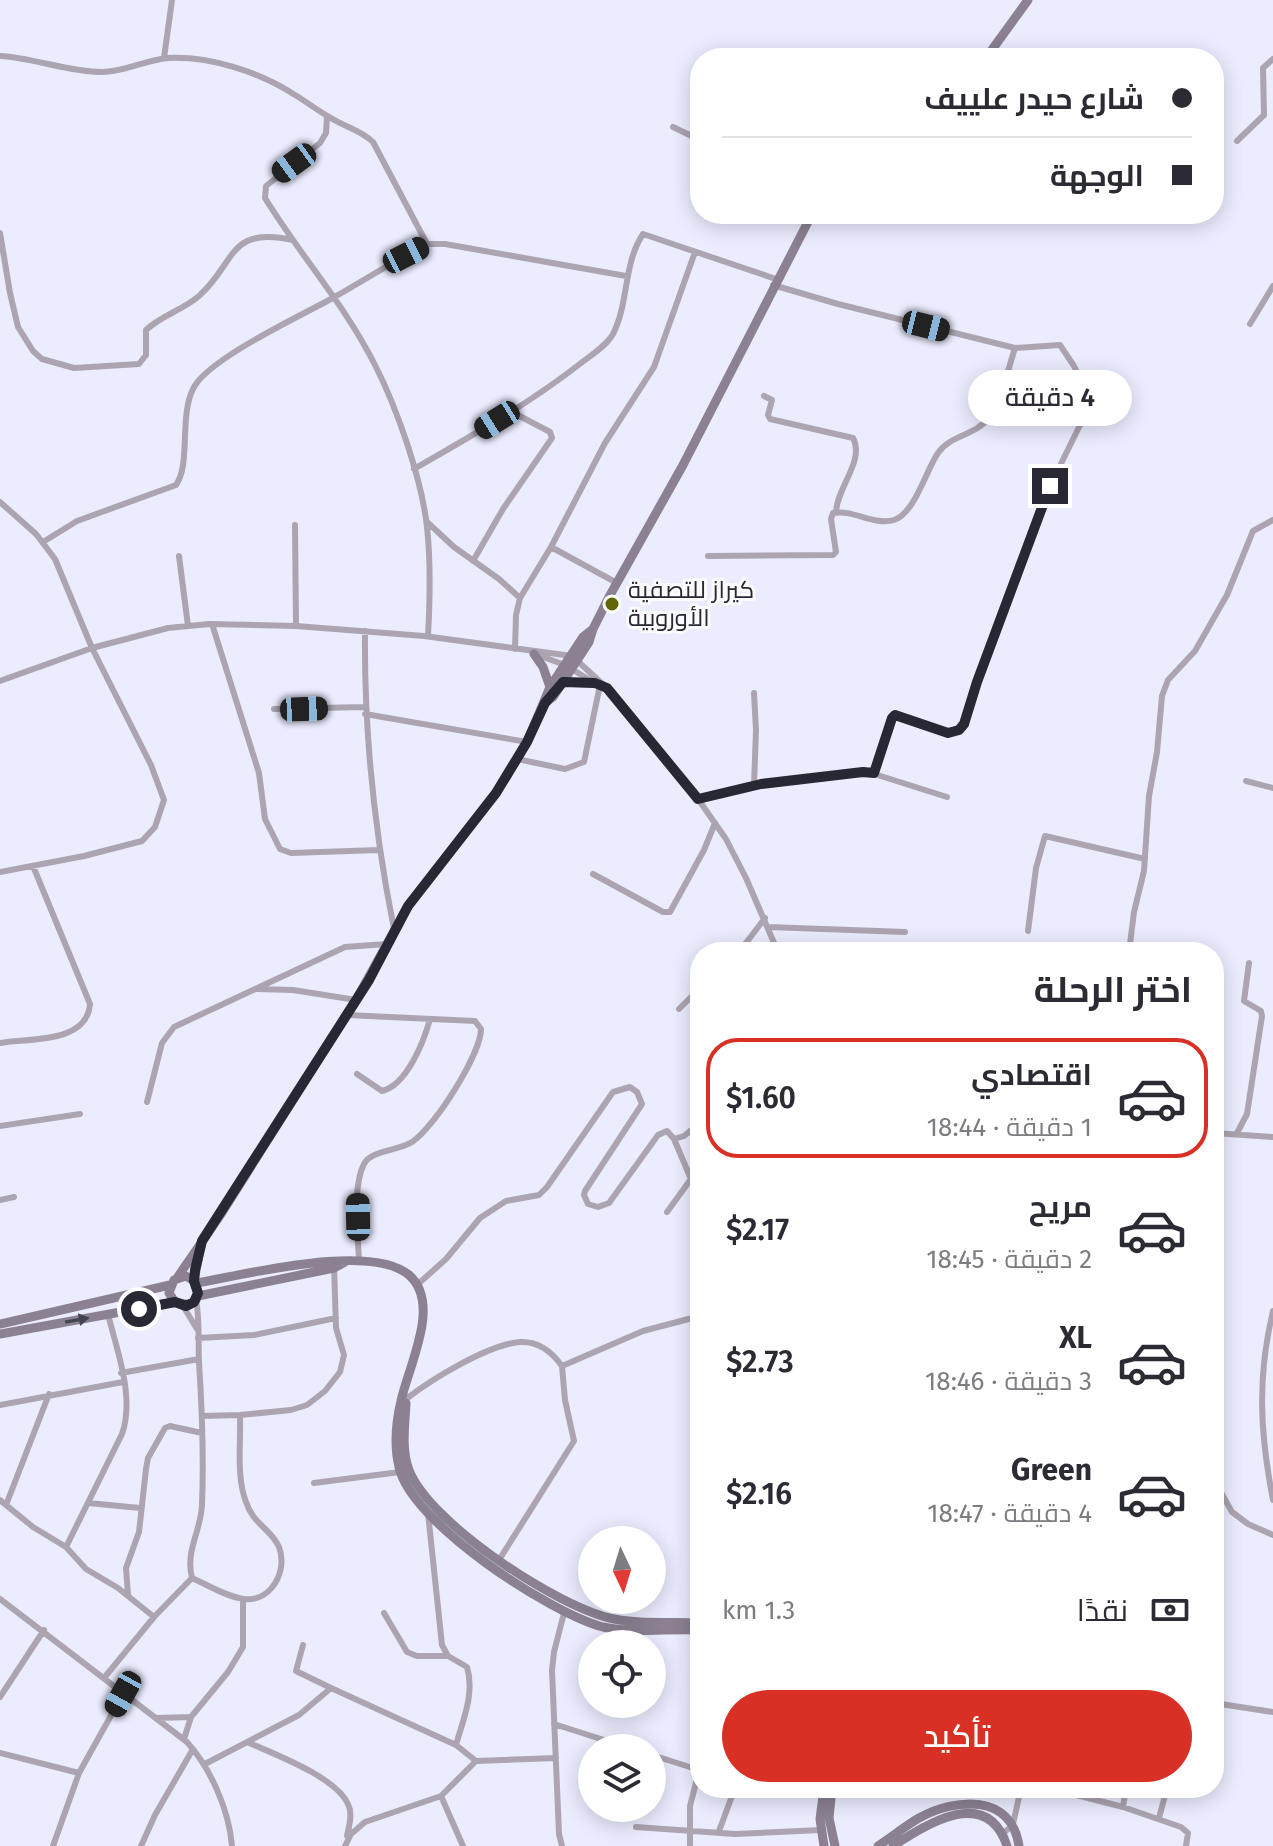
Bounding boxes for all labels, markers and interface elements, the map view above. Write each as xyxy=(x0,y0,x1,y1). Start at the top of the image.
text: شارع حيدر علييف xyxy=(924,81,1144,117)
car xyxy=(268,139,320,187)
text: الوجهة xyxy=(1050,158,1144,194)
car xyxy=(379,233,433,277)
car xyxy=(900,309,952,343)
callout: 4 دقيقة xyxy=(968,370,1132,426)
text: 4 دقيقة xyxy=(1005,382,1095,413)
car xyxy=(470,397,524,443)
route end xyxy=(1032,468,1068,504)
place label: كيراز للتصفية الأوروبية xyxy=(628,576,754,632)
marker: كيراز للتصفية الأوروبية xyxy=(603,595,621,613)
car xyxy=(280,696,328,722)
text: اختر الرحلة xyxy=(1034,968,1192,1012)
text: اقتصادي xyxy=(971,1057,1092,1093)
icon: car xyxy=(1116,1062,1188,1134)
text: $1.60 xyxy=(726,1080,796,1116)
text: 1 دقيقة · 18:44 xyxy=(927,1112,1092,1143)
text: مريح xyxy=(1029,1189,1092,1225)
car xyxy=(346,1193,370,1241)
icon: car xyxy=(1116,1194,1188,1266)
text: $2.17 xyxy=(726,1212,789,1248)
text: 2 دقيقة · 18:45 xyxy=(926,1244,1092,1275)
route start xyxy=(121,1291,157,1327)
one-way arrow xyxy=(65,1313,90,1326)
text: XL xyxy=(1059,1320,1092,1356)
icon: car xyxy=(1116,1326,1188,1398)
text: $2.73 xyxy=(726,1344,794,1380)
text: 3 دقيقة · 18:46 xyxy=(925,1366,1092,1397)
text: Green xyxy=(1011,1452,1092,1488)
icon: car xyxy=(1116,1458,1188,1530)
text: $2.16 xyxy=(726,1476,792,1512)
text: 4 دقيقة · 18:47 xyxy=(927,1498,1092,1529)
north arrow xyxy=(578,1526,666,1614)
map controls xyxy=(578,1526,666,1822)
icon: cash xyxy=(1148,1588,1192,1632)
text: نقدًا xyxy=(1077,1593,1128,1629)
text: 1.3 km xyxy=(722,1595,795,1626)
button: locate xyxy=(578,1630,666,1718)
car xyxy=(101,1667,145,1721)
button: تأكيد xyxy=(722,1690,1192,1782)
button: layers xyxy=(578,1734,666,1822)

